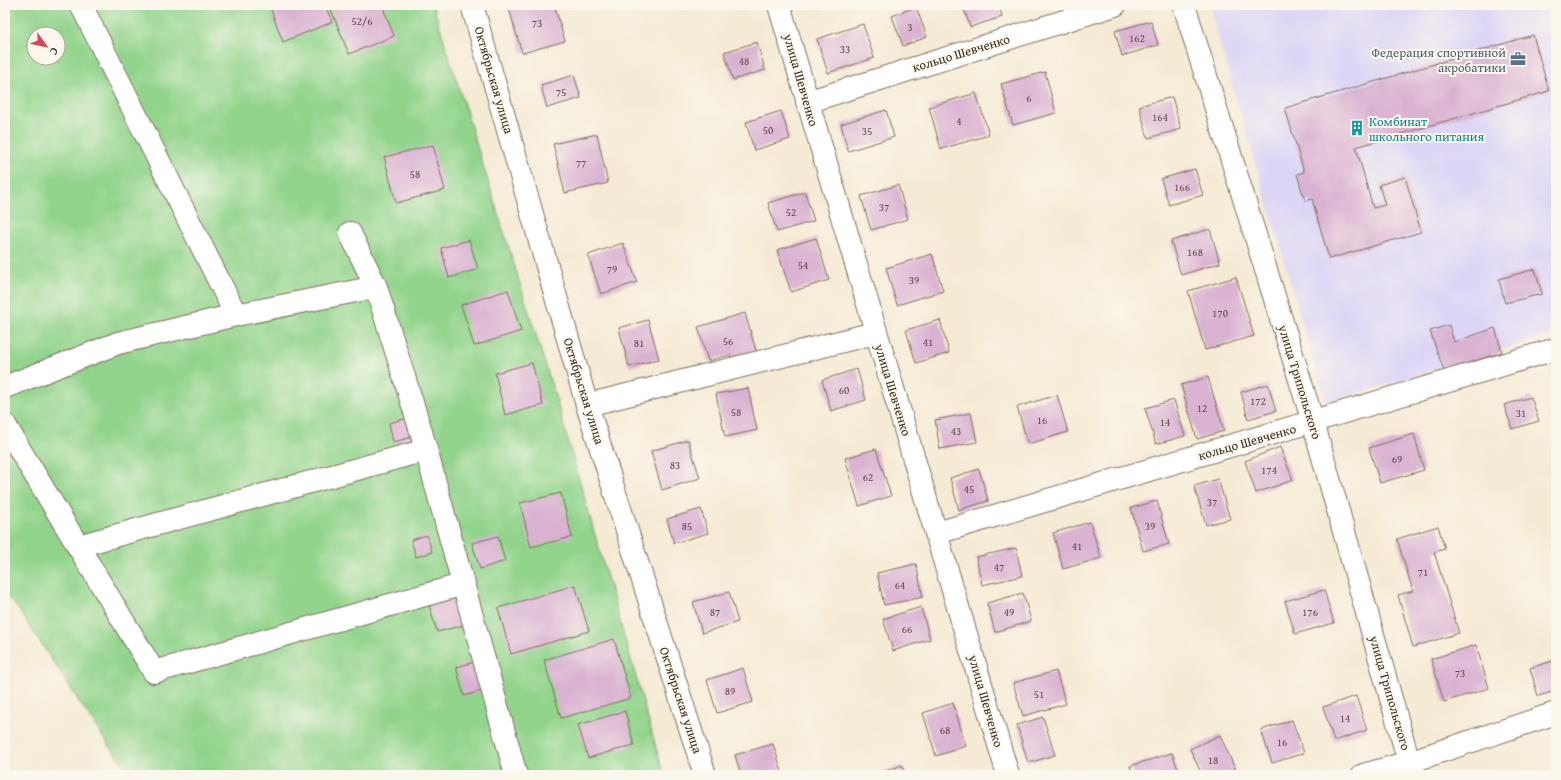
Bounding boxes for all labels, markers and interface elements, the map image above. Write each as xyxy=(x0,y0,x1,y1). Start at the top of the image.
house number: 52/6 xyxy=(351,13,373,29)
house number: 73 xyxy=(532,15,542,31)
house number: 3 xyxy=(907,19,913,35)
street label: Октябрьская улица xyxy=(470,24,519,137)
north arrow xyxy=(26,26,66,66)
street label: кольцо Шевченко xyxy=(910,29,1012,77)
house number: 162 xyxy=(1129,30,1145,46)
street label: улица Шевченко xyxy=(778,31,823,129)
house number: 33 xyxy=(840,41,850,57)
place label: Федерация спортивной акробатики xyxy=(1372,43,1506,77)
text: С xyxy=(46,44,63,58)
office icon: Федерация спортивной акробатики xyxy=(1509,50,1527,68)
house number: 48 xyxy=(739,53,749,69)
house number: 75 xyxy=(556,84,566,100)
house number: 6 xyxy=(1026,90,1032,106)
house number: 164 xyxy=(1152,109,1168,125)
place label: Комбинат школьного питания xyxy=(1369,112,1485,146)
house number: 4 xyxy=(956,113,962,129)
building icon: Комбинат школьного питания xyxy=(1348,119,1366,137)
house number: 50 xyxy=(763,122,773,138)
house number: 35 xyxy=(862,123,872,139)
house number: 77 xyxy=(576,155,586,171)
house number: 58 xyxy=(410,166,420,182)
house number: 166 xyxy=(1174,179,1190,195)
house number: 37 xyxy=(879,199,889,215)
house number: 52 xyxy=(786,204,796,220)
house number: 168 xyxy=(1187,244,1203,260)
house number: 54 xyxy=(798,257,808,273)
house number: 79 xyxy=(607,261,617,277)
house number: 39 xyxy=(909,272,919,288)
house number: 170 xyxy=(1212,305,1228,321)
street label: улица Трипольского xyxy=(1273,322,1327,442)
house number: 56 xyxy=(723,333,733,349)
house number: 41 xyxy=(923,334,933,350)
street label: Октябрьская улица xyxy=(559,335,609,447)
house number: 81 xyxy=(634,335,644,351)
street label: улица Шевченко xyxy=(870,341,916,439)
house number: 60 xyxy=(839,382,849,398)
house number: 172 xyxy=(1250,393,1266,409)
house number: 12 xyxy=(1197,400,1207,416)
house number: 58 xyxy=(731,404,741,420)
house number: 31 xyxy=(1516,405,1526,421)
house number: 16 xyxy=(1037,412,1047,428)
house number: 14 xyxy=(1160,414,1170,430)
street label: кольцо Шевченко xyxy=(1196,419,1298,465)
house number: 43 xyxy=(951,423,961,439)
house number: 69 xyxy=(1392,451,1402,467)
house number: 83 xyxy=(670,457,680,473)
house number: 174 xyxy=(1261,462,1277,478)
house number: 62 xyxy=(863,469,873,485)
house number: 45 xyxy=(964,481,974,497)
house number: 37 xyxy=(1207,494,1217,510)
house number: 85 xyxy=(682,518,692,534)
house number: 39 xyxy=(1145,518,1155,534)
house number: 41 xyxy=(1072,538,1082,554)
house number: 47 xyxy=(994,559,1004,575)
house number: 71 xyxy=(1418,564,1428,580)
house number: 64 xyxy=(895,577,905,593)
house number: 87 xyxy=(710,604,720,620)
house number: 49 xyxy=(1004,604,1014,620)
house number: 176 xyxy=(1302,604,1318,620)
house number: 66 xyxy=(902,621,912,637)
street label: улица Трипольского xyxy=(1364,632,1416,753)
street label: Октябрьская улица xyxy=(655,644,707,756)
street label: улица Шевченко xyxy=(963,652,1008,750)
house number: 73 xyxy=(1455,665,1465,681)
house number: 89 xyxy=(725,683,735,699)
house number: 51 xyxy=(1034,686,1044,702)
house number: 14 xyxy=(1340,710,1350,726)
house number: 68 xyxy=(940,722,950,738)
house number: 16 xyxy=(1277,734,1287,750)
house number: 18 xyxy=(1208,752,1218,768)

